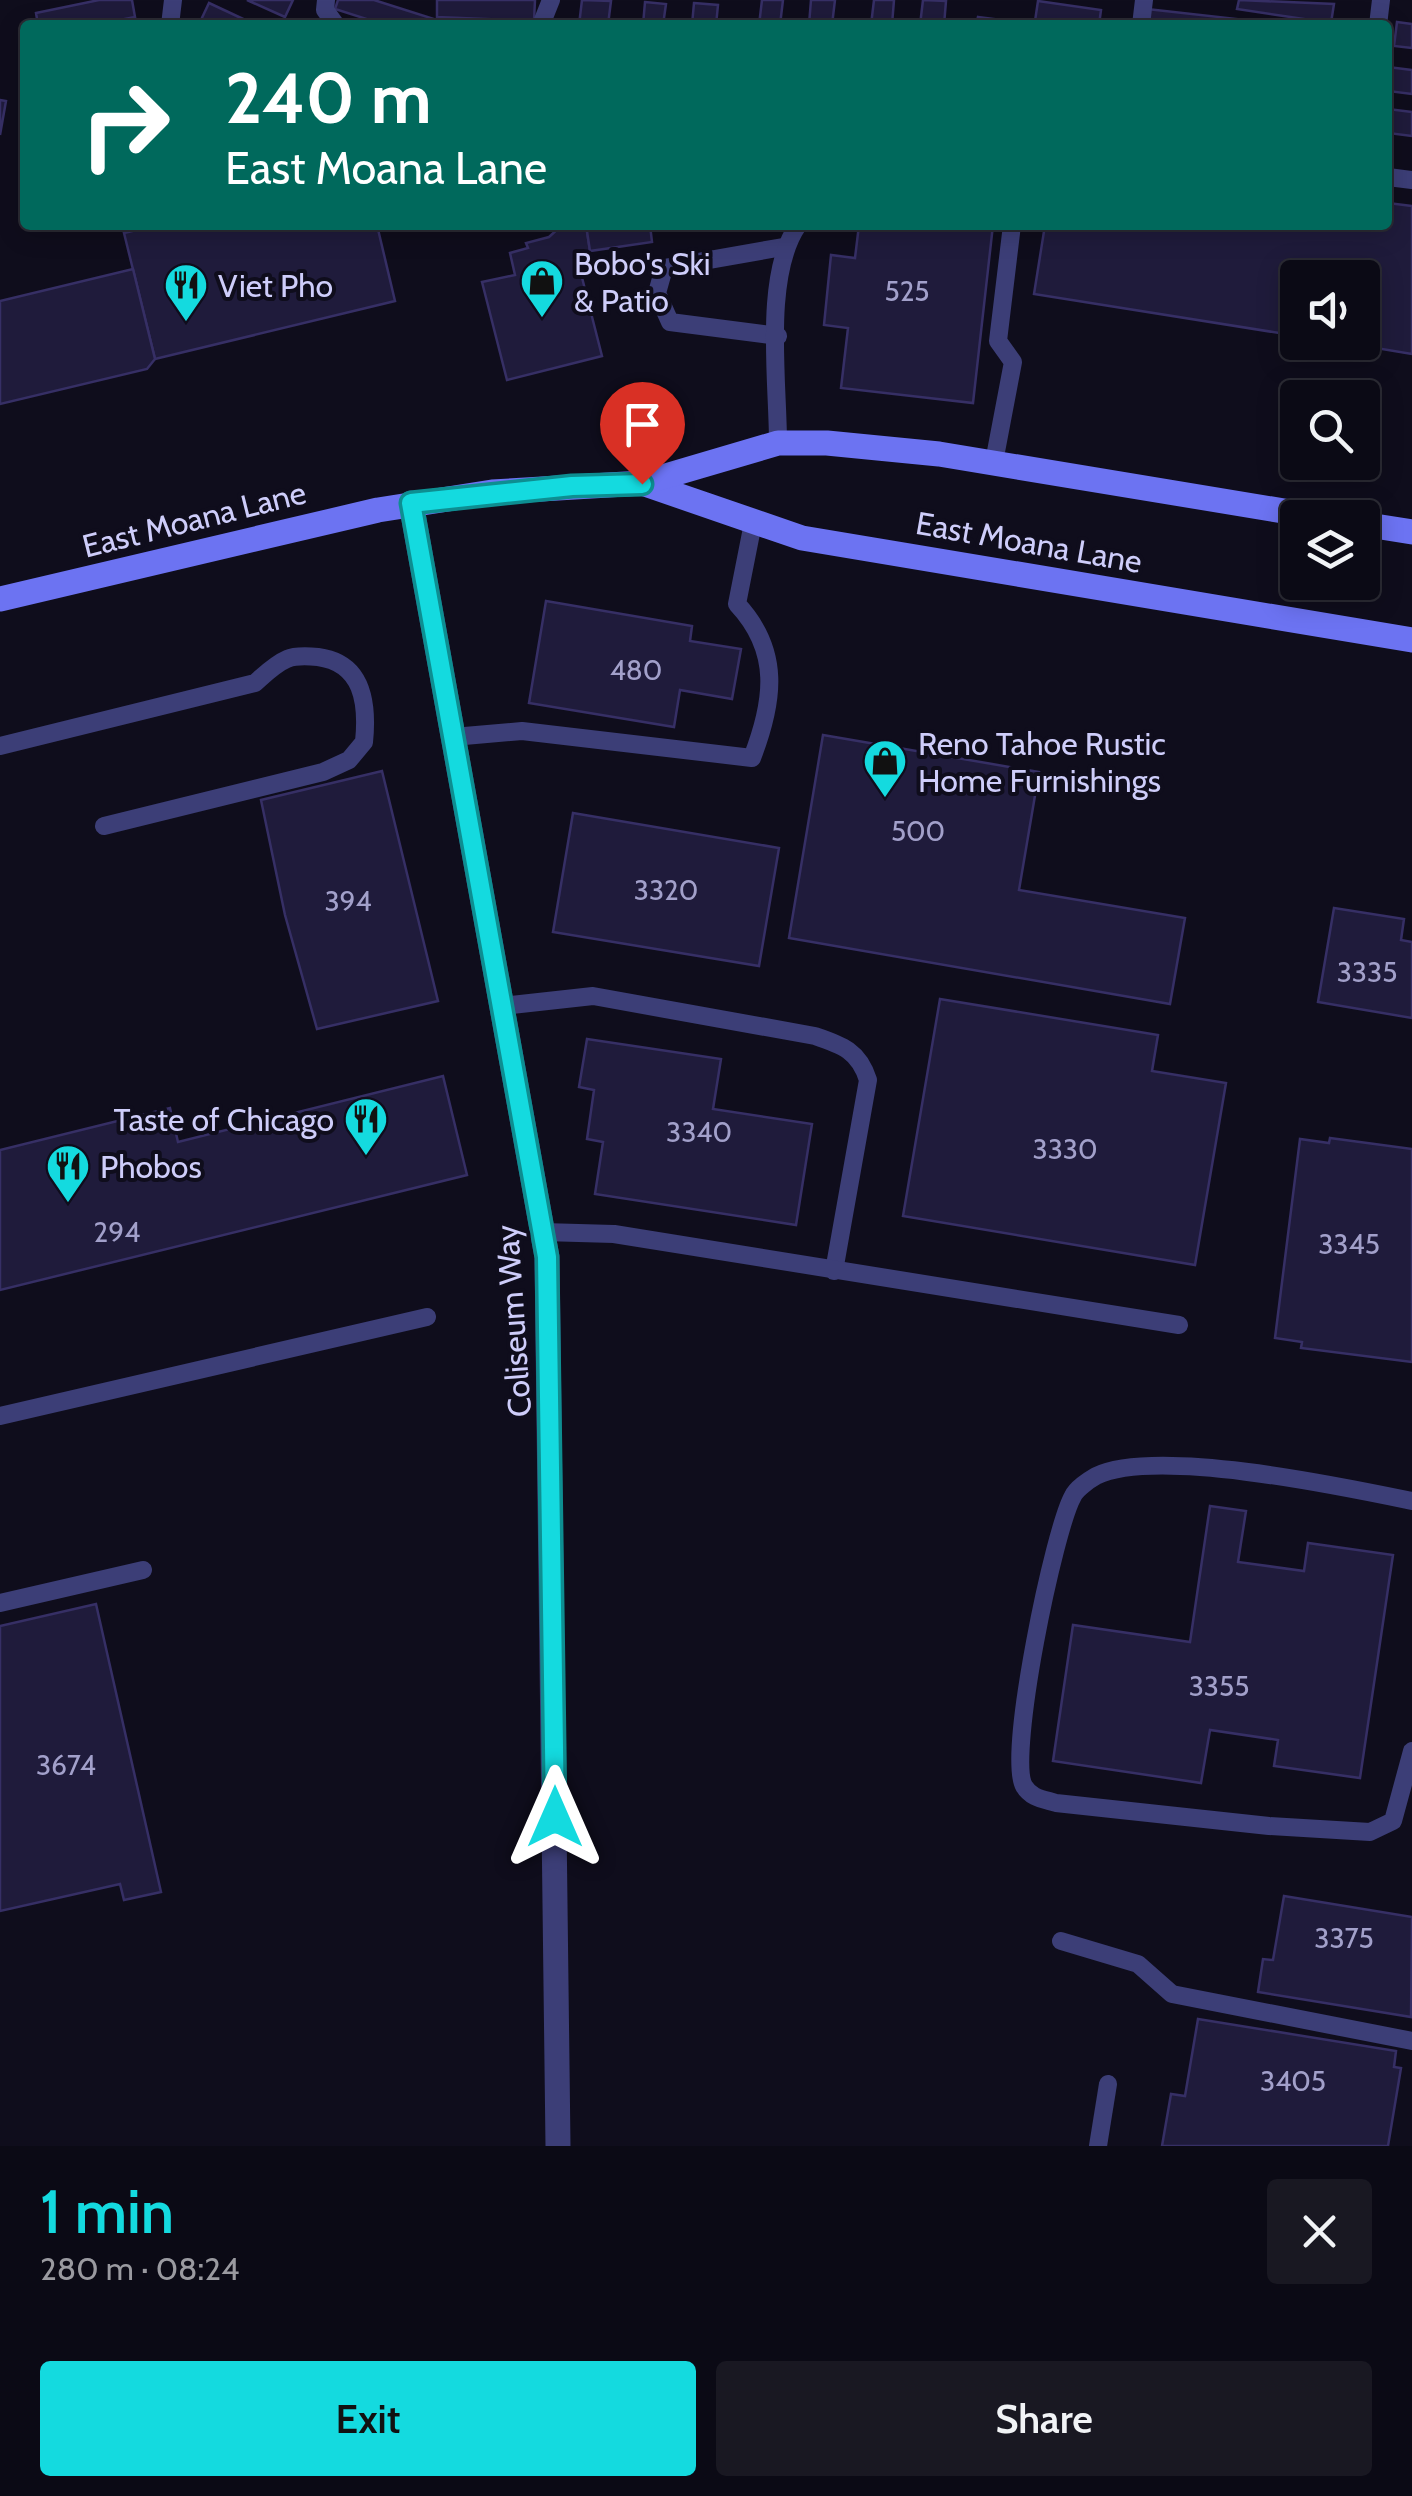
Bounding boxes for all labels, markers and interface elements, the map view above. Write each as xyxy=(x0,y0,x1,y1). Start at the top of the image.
text: 240 m xyxy=(225,55,432,141)
icon: right xyxy=(60,60,190,190)
text: East Moana Lane xyxy=(225,141,547,195)
place label: Bobo's Ski & Patio xyxy=(574,244,711,320)
shop icon: Bobo's Ski & Patio xyxy=(519,258,565,319)
map controls xyxy=(1280,260,1380,600)
button: sound xyxy=(1280,260,1380,360)
restaurant icon: Viet Pho xyxy=(163,262,209,323)
place label: Viet Pho xyxy=(218,266,333,305)
house number: 525 xyxy=(885,274,929,308)
button: search xyxy=(1280,380,1380,480)
pin xyxy=(600,382,685,485)
icon: arrive xyxy=(615,397,670,452)
street label: East Moana Lane xyxy=(78,472,310,566)
button: layers xyxy=(1280,500,1380,600)
street label: East Moana Lane xyxy=(913,503,1145,581)
house number: 480 xyxy=(610,653,662,687)
place label: Reno Tahoe Rustic Home Furnishings xyxy=(918,724,1166,800)
shop icon: Reno Tahoe Rustic Home Furnishings xyxy=(862,738,908,799)
house number: 500 xyxy=(891,814,945,848)
house number: 3320 xyxy=(634,873,698,907)
house number: 394 xyxy=(324,884,372,918)
house number: 3335 xyxy=(1337,955,1397,989)
restaurant icon: Taste of Chicago xyxy=(343,1096,389,1157)
place label: Taste of Chicago xyxy=(114,1100,334,1139)
house number: 3340 xyxy=(666,1115,732,1149)
house number: 3330 xyxy=(1033,1132,1098,1166)
restaurant icon: Phobos xyxy=(45,1143,91,1204)
place label: Phobos xyxy=(100,1147,202,1186)
house number: 294 xyxy=(94,1215,140,1249)
street label: Coliseum Way xyxy=(487,1223,539,1419)
house number: 3345 xyxy=(1318,1227,1380,1261)
house number: 3355 xyxy=(1189,1669,1249,1703)
house number: 3674 xyxy=(36,1748,96,1782)
position arrow xyxy=(503,1765,607,1869)
house number: 3375 xyxy=(1314,1921,1374,1955)
house number: 3405 xyxy=(1260,2064,1326,2098)
text: 1 min xyxy=(40,2175,174,2248)
button: close xyxy=(1267,2179,1372,2284)
text: 280 m · 08:24 xyxy=(40,2249,239,2288)
button: Exit xyxy=(40,2361,696,2476)
button: Share xyxy=(716,2361,1372,2476)

